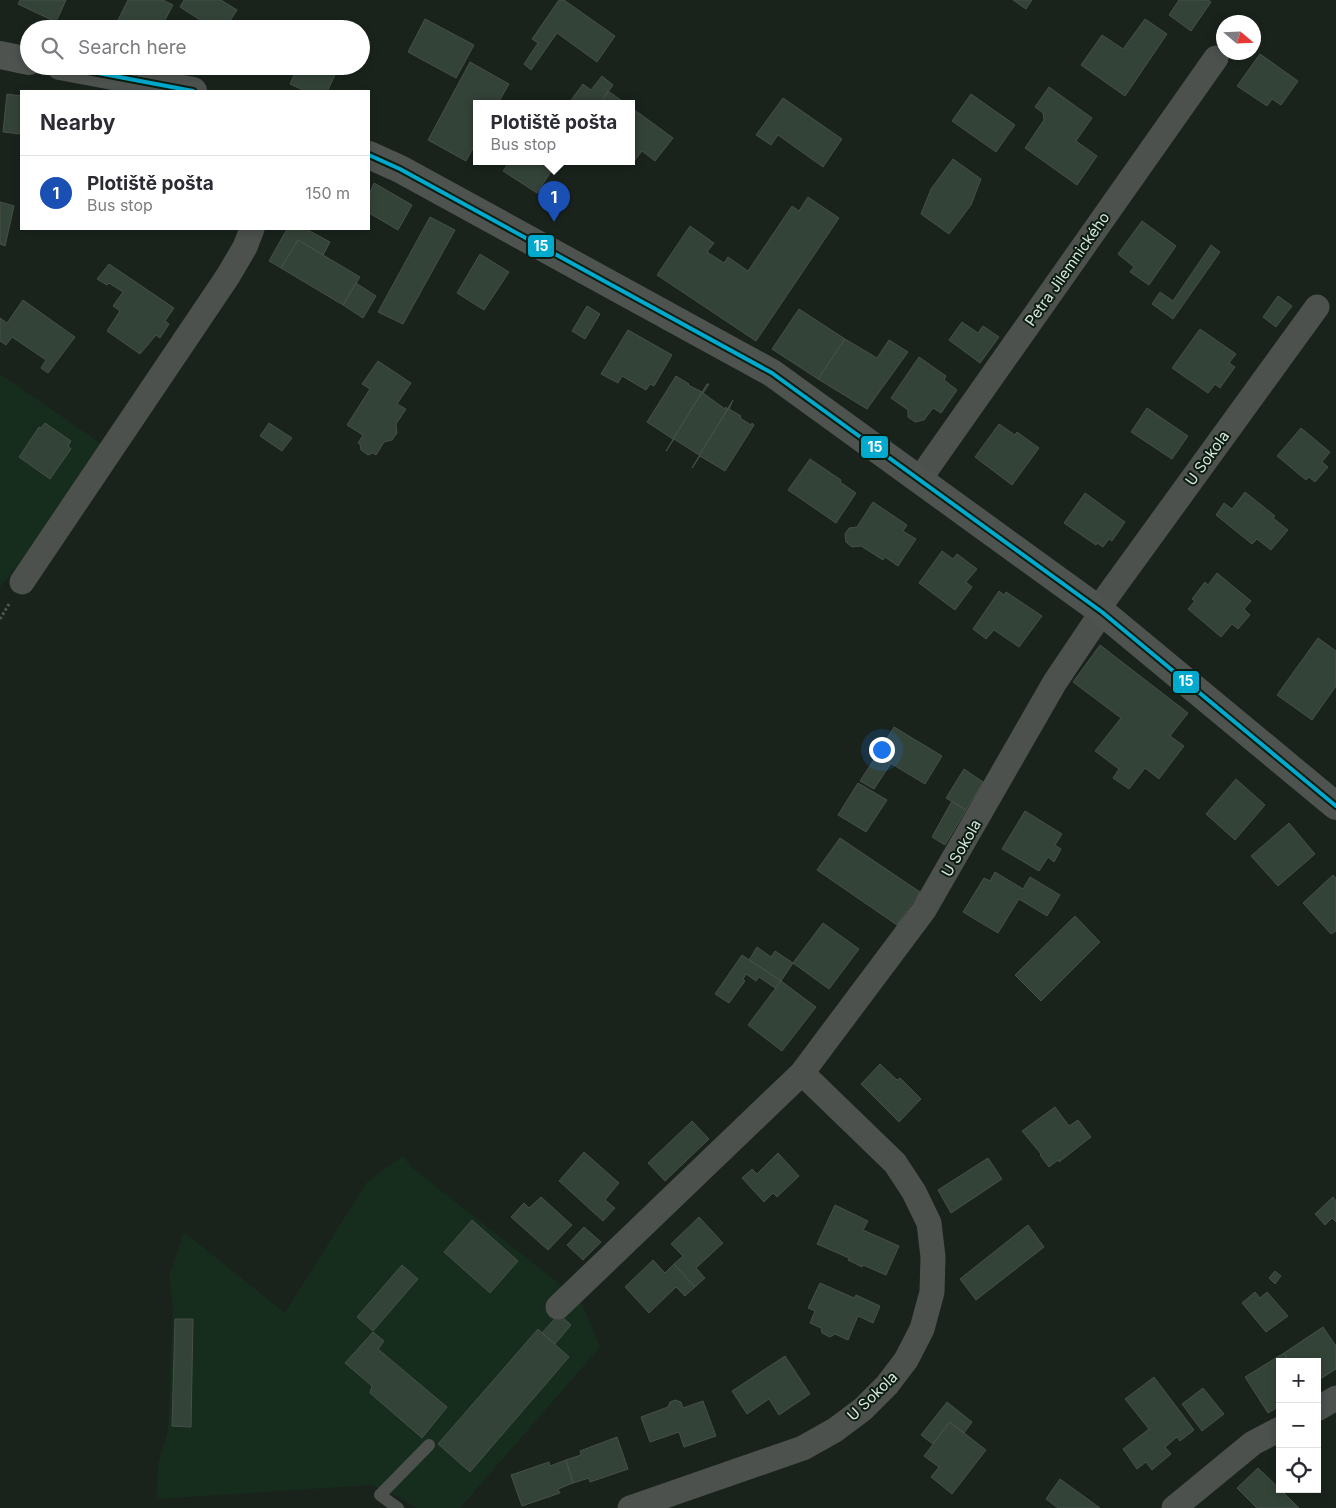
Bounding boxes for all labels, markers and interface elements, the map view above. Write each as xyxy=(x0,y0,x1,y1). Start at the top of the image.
north arrow xyxy=(1216,15,1261,60)
search box xyxy=(20,20,370,75)
icon: search xyxy=(38,34,66,62)
text: Search here xyxy=(78,36,187,59)
popup xyxy=(473,100,635,165)
text: Nearby xyxy=(40,110,115,135)
text: Plotiště pošta xyxy=(491,111,617,134)
text: Bus stop xyxy=(491,134,556,154)
text: Plotiště pošta xyxy=(87,172,214,195)
pin: 1 xyxy=(538,181,570,222)
text: 1 xyxy=(53,183,59,203)
text: 150 m xyxy=(305,183,350,203)
text: Bus stop xyxy=(87,195,153,215)
street label: Petra Jilemnického xyxy=(1021,208,1113,330)
line badge: 15 xyxy=(527,234,555,258)
text: 15 xyxy=(534,237,549,254)
street label: U Sokola xyxy=(1181,427,1233,489)
line badge: 15 xyxy=(860,435,889,459)
text: 15 xyxy=(868,438,883,455)
line badge: 15 xyxy=(1172,670,1200,694)
text: 15 xyxy=(1179,672,1194,689)
your location xyxy=(869,737,895,763)
street label: U Sokola xyxy=(937,816,985,880)
map controls xyxy=(1276,1358,1321,1493)
button: + xyxy=(1276,1358,1321,1403)
street label: U Sokola xyxy=(843,1367,901,1425)
button: − xyxy=(1276,1403,1321,1448)
button: locate xyxy=(1276,1448,1321,1493)

